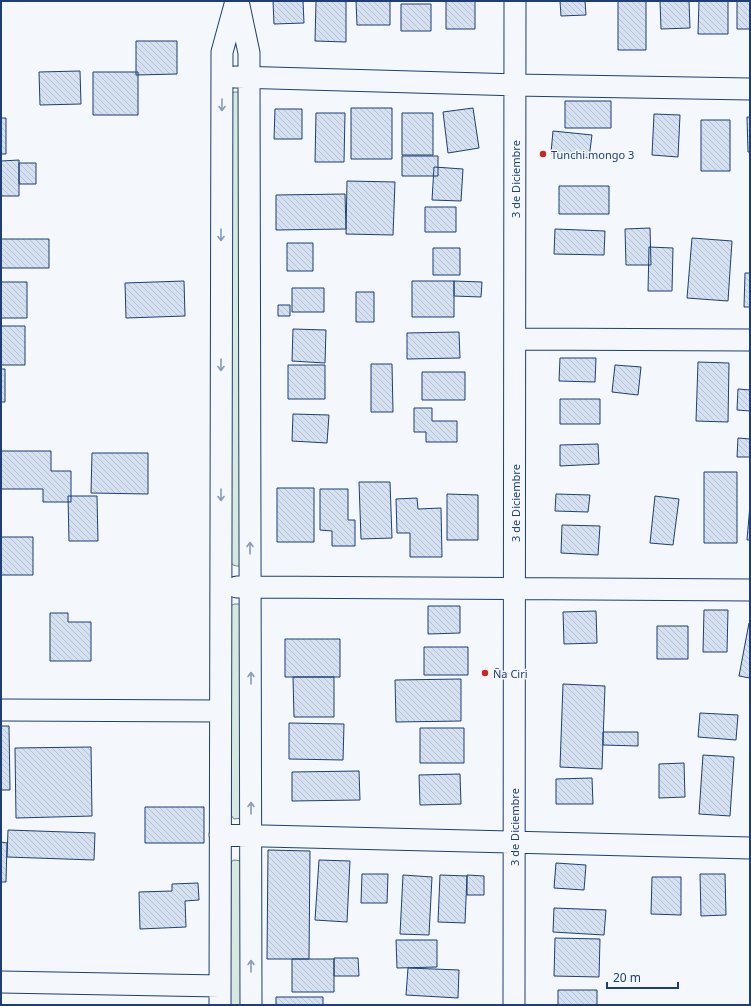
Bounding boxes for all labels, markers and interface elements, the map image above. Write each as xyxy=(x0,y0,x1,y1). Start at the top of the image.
one-way arrow xyxy=(218,98,226,111)
street label: 3 de Diciembre xyxy=(508,140,523,218)
place label: Tunchi mongo 3 xyxy=(551,147,634,162)
marker: Tunchi mongo 3 xyxy=(538,149,548,159)
one-way arrow xyxy=(217,228,225,241)
one-way arrow xyxy=(217,358,225,371)
street label: 3 de Diciembre xyxy=(508,464,523,542)
one-way arrow xyxy=(217,488,225,501)
one-way arrow xyxy=(246,542,254,555)
place label: Ña Ciri xyxy=(493,666,528,681)
marker: Ña Ciri xyxy=(480,668,490,678)
one-way arrow xyxy=(247,672,255,685)
street label: 3 de Diciembre xyxy=(507,788,522,866)
one-way arrow xyxy=(247,802,255,815)
one-way arrow xyxy=(247,960,255,973)
scale bar xyxy=(607,964,678,990)
text: 20 m xyxy=(613,969,641,986)

